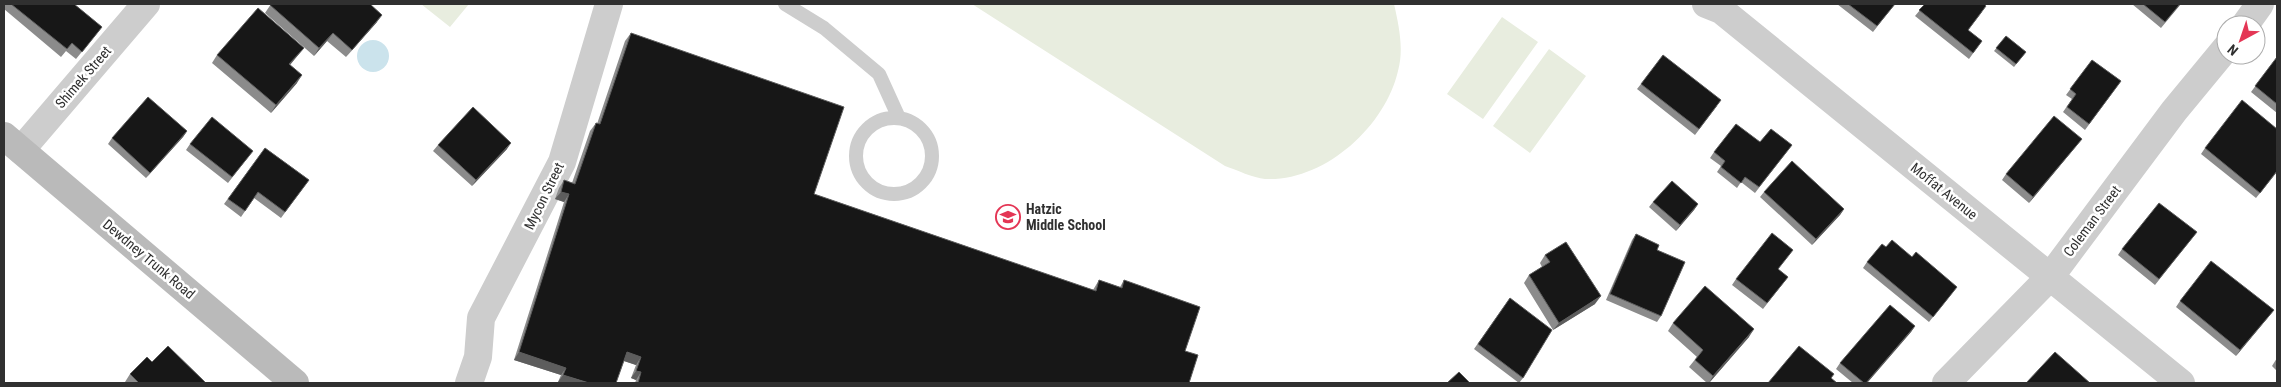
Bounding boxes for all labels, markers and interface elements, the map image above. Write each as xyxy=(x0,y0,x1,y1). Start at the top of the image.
north arrow xyxy=(2216,15,2266,65)
text: N xyxy=(2224,41,2241,59)
street label: Shimek Street xyxy=(52,43,114,111)
street label: Moffat Avenue xyxy=(1908,159,1981,223)
street label: Mycon Street xyxy=(521,160,567,232)
street label: Coleman Street xyxy=(2060,182,2124,260)
place label: Hatzic Middle School xyxy=(1026,201,1106,233)
school or university icon: Hatzic Middle School xyxy=(995,204,1021,230)
street label: Dewdney Trunk Road xyxy=(100,216,198,302)

